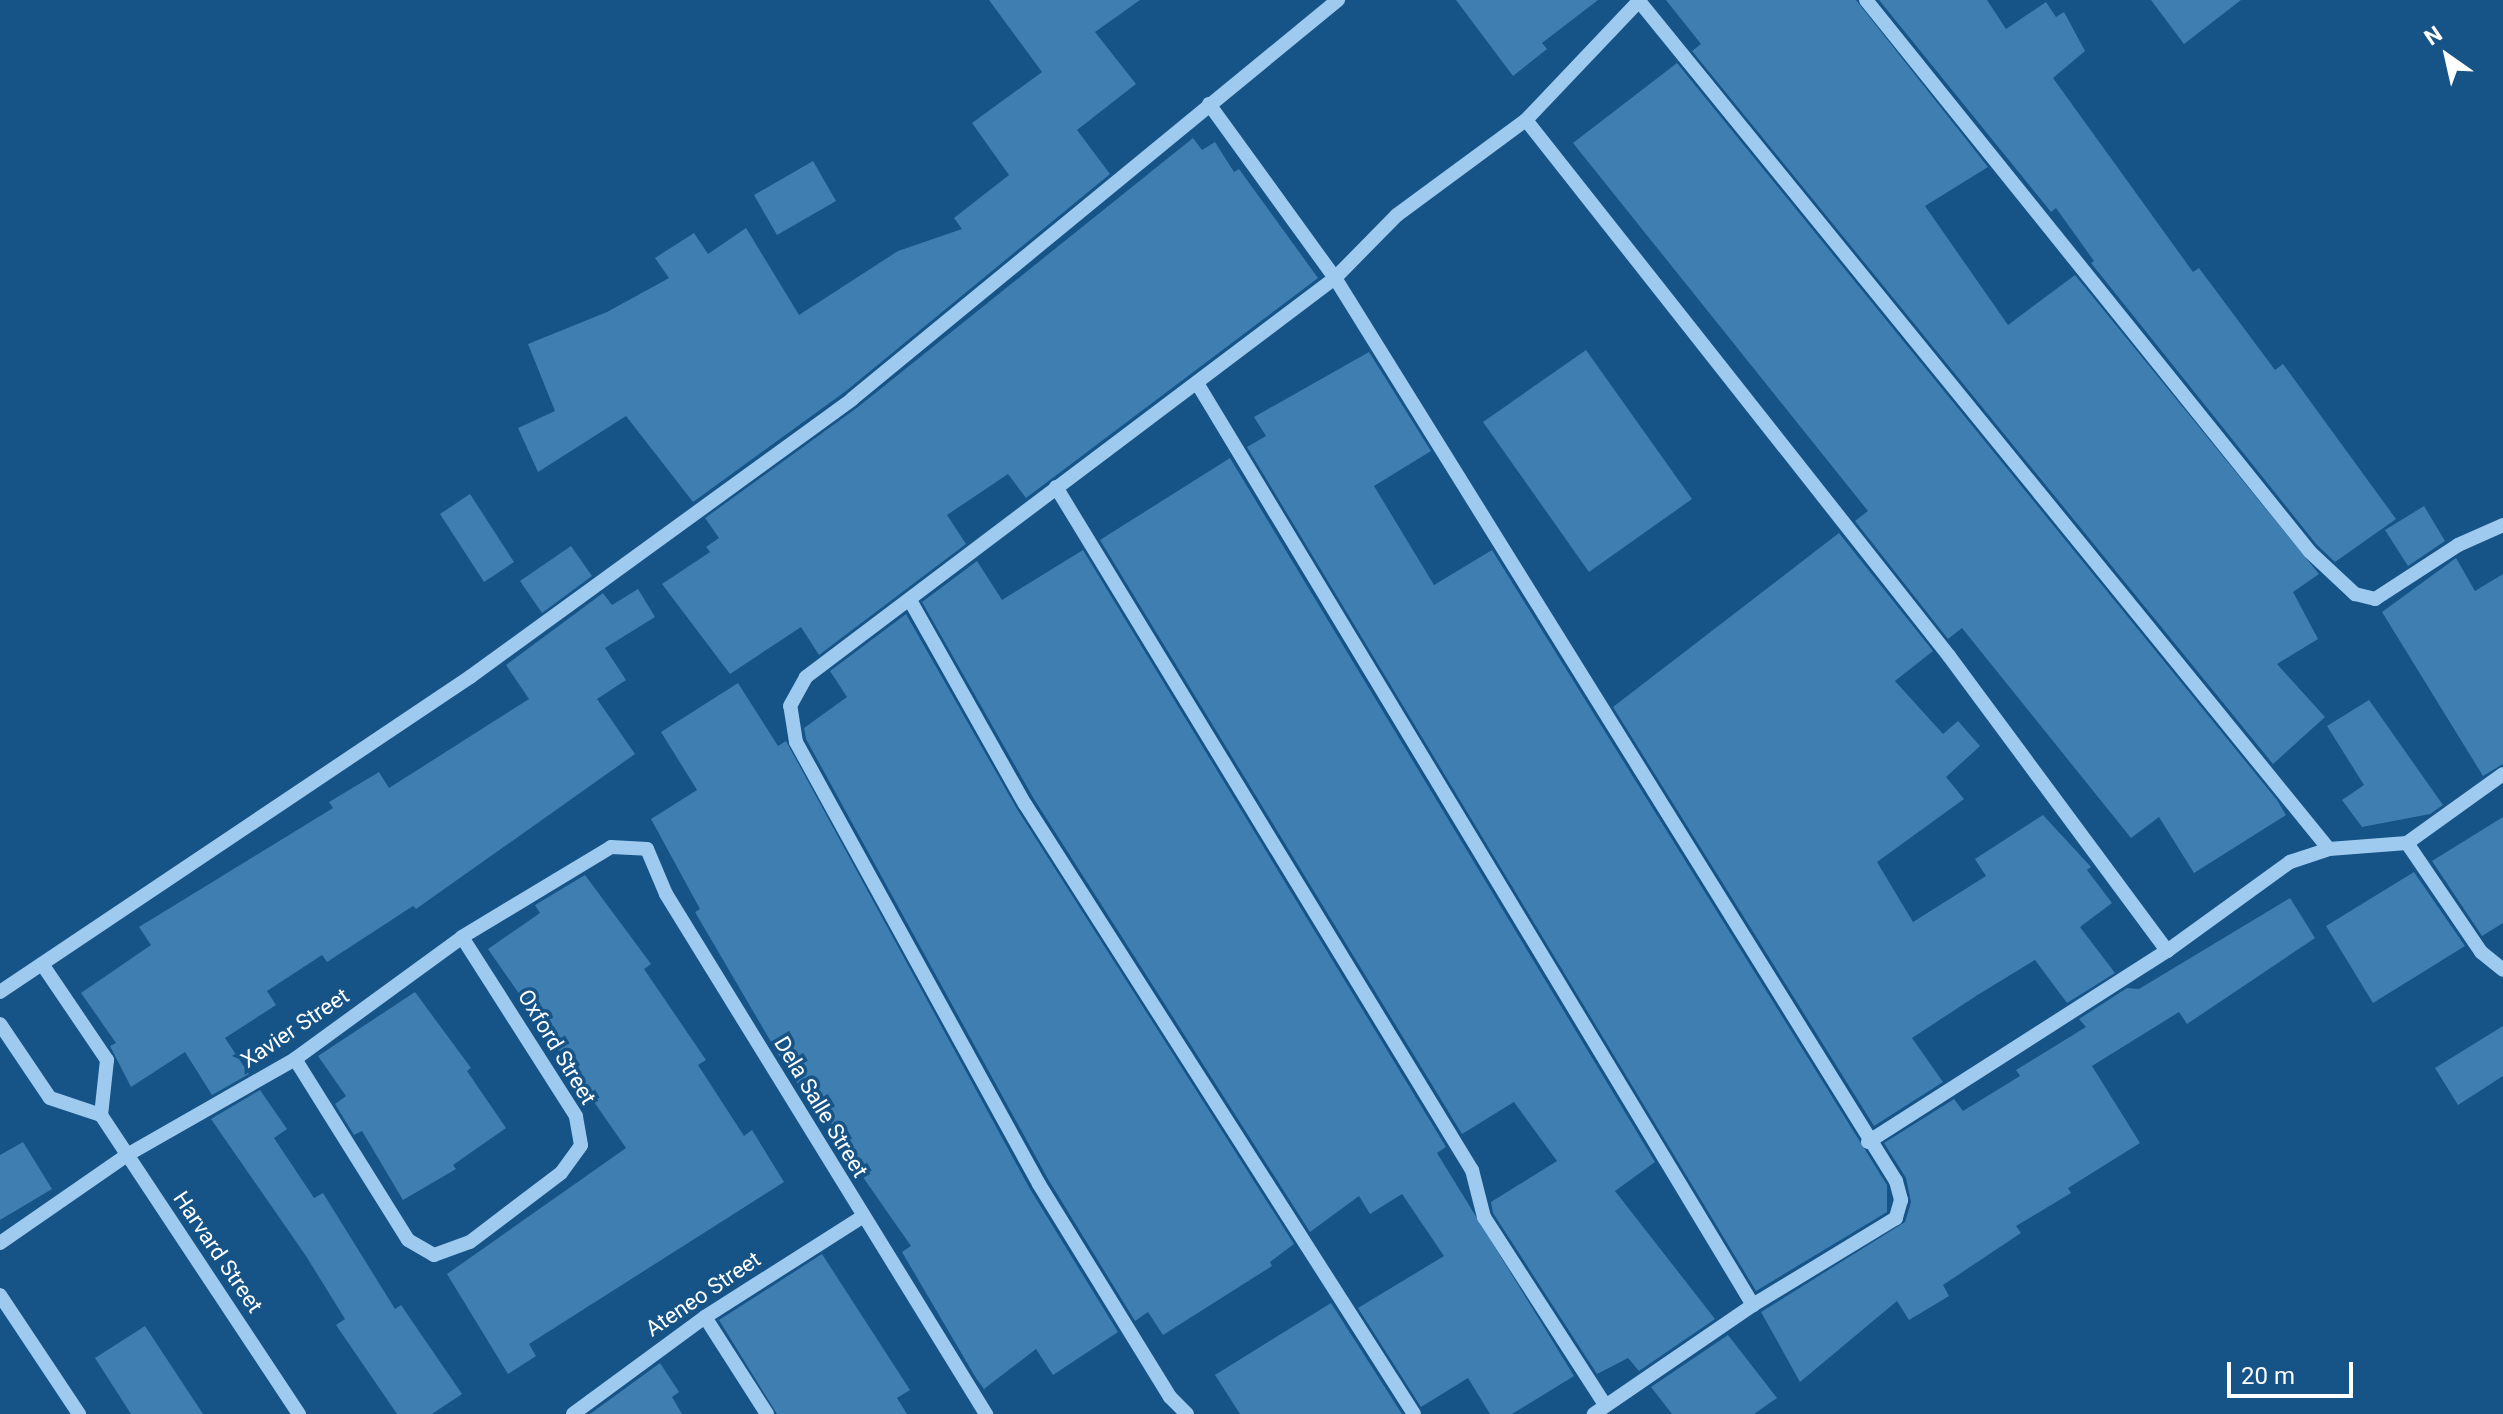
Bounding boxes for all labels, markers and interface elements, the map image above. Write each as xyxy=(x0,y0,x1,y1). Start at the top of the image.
north arrow xyxy=(2407,16,2487,96)
text: N xyxy=(2420,21,2447,50)
street label: Xavier Street xyxy=(236,982,354,1074)
street label: Oxford Street xyxy=(512,985,602,1109)
street label: Dela Salle Street xyxy=(769,1032,873,1182)
street label: Harvard Street xyxy=(168,1186,268,1318)
street label: Ateneo Street xyxy=(641,1246,765,1342)
scale bar xyxy=(2231,1346,2357,1396)
text: 20 m xyxy=(2241,1362,2295,1390)

